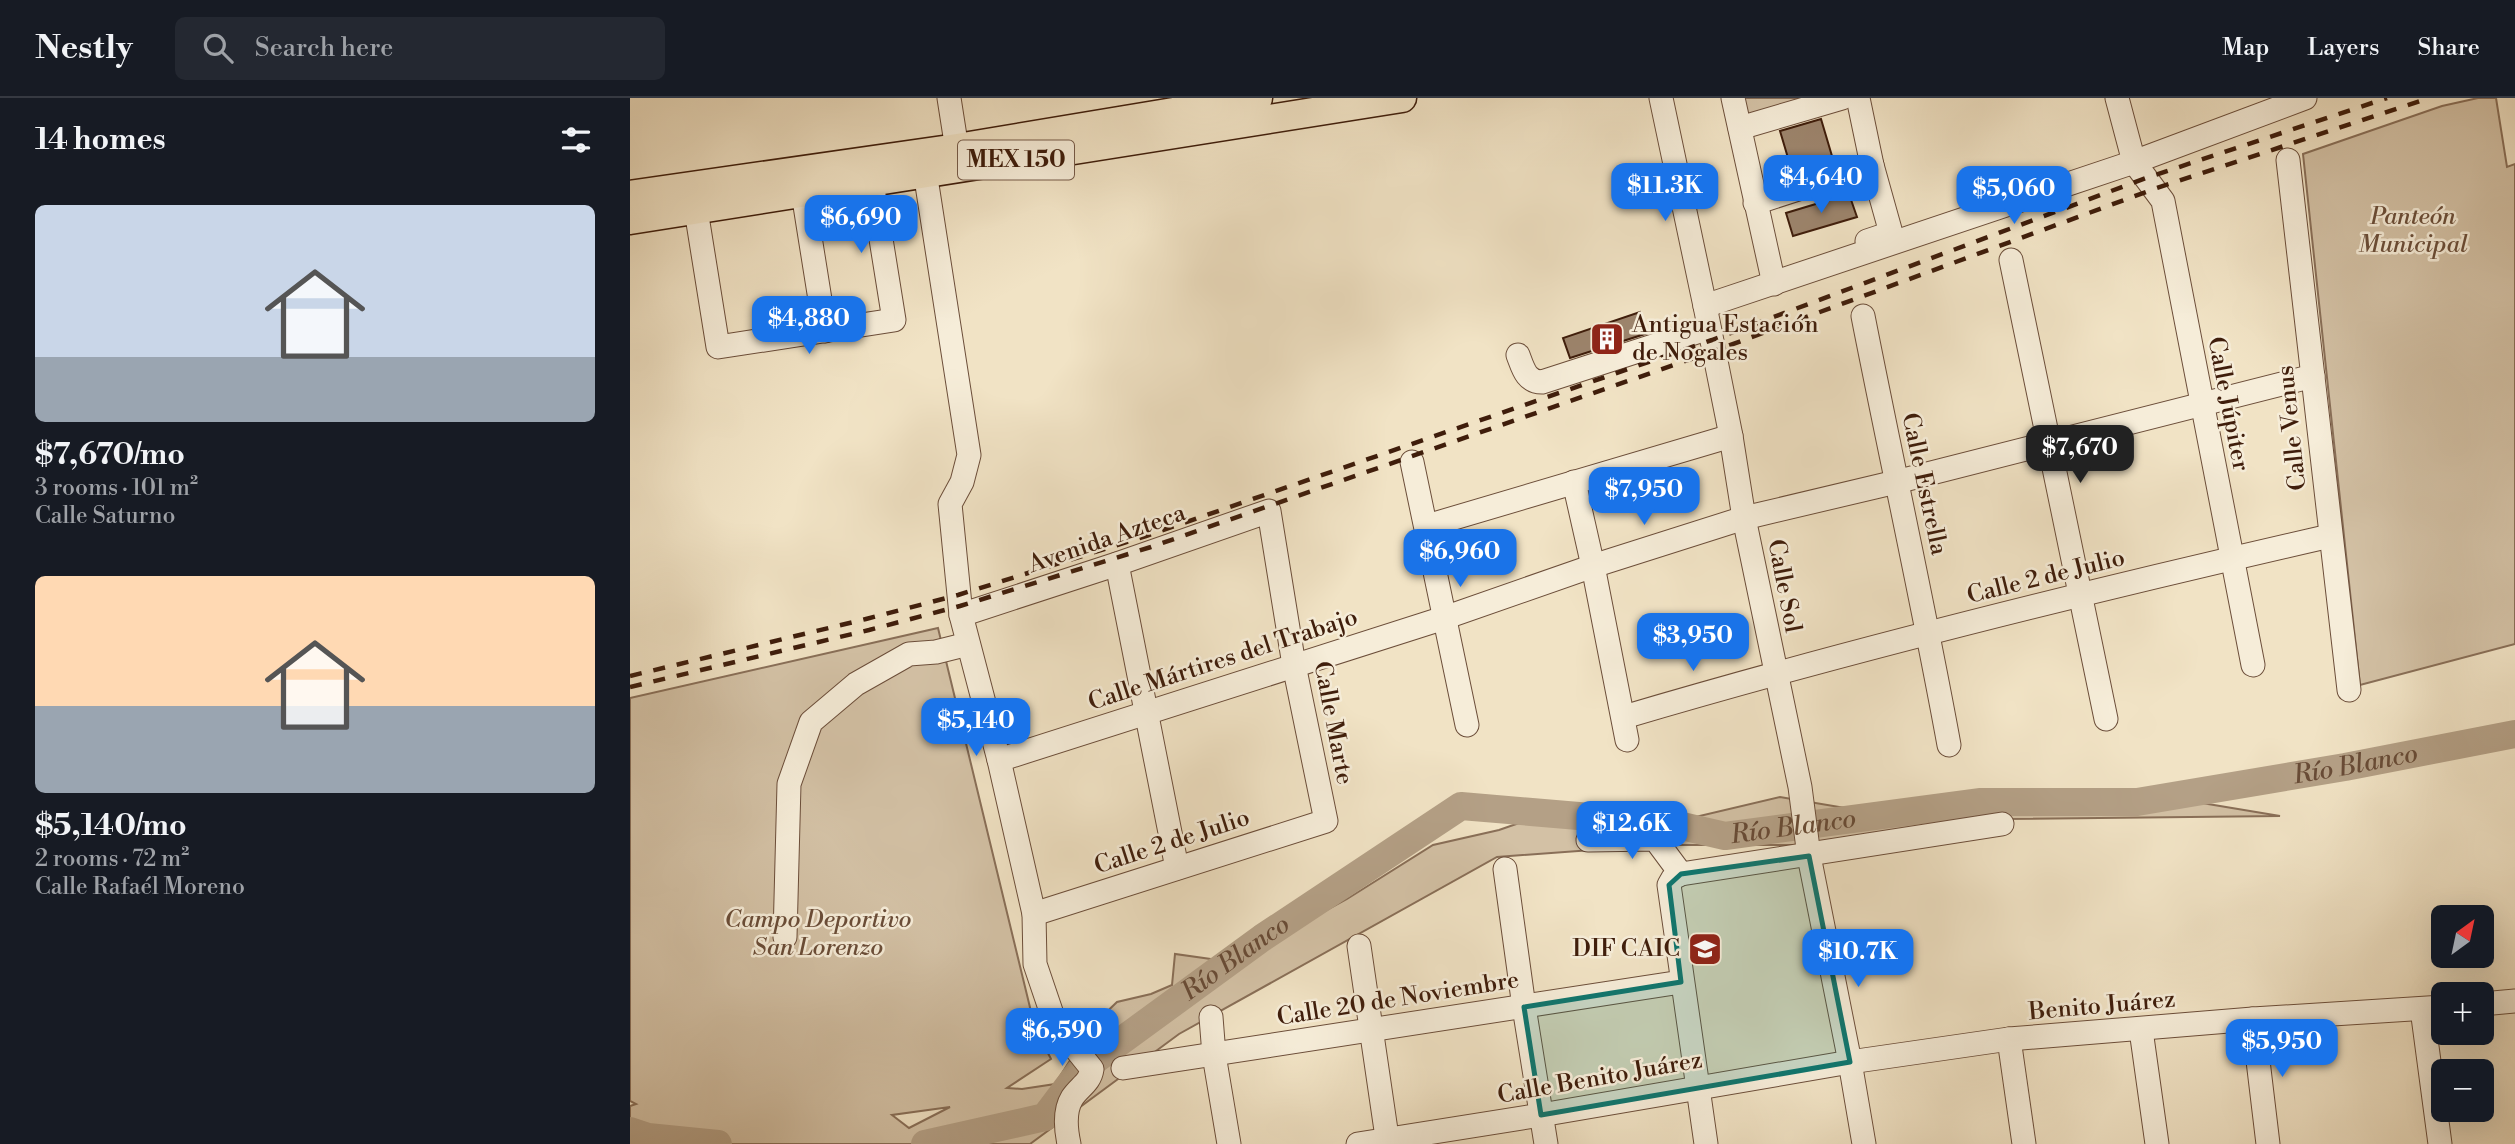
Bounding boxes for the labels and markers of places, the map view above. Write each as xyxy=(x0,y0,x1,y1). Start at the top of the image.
pin: $4,640 xyxy=(1764,156,1878,215)
pin: $11.3K xyxy=(1608,164,1722,223)
pin: $5,060 xyxy=(1957,166,2071,226)
pin: $6,690 xyxy=(804,195,918,255)
pin: $4,880 xyxy=(752,296,866,356)
place label: Antigua Estación de Nogales xyxy=(1631,310,1819,368)
building icon: Antigua Estación de Nogales xyxy=(1588,320,1626,358)
pin: $7,670 xyxy=(2023,426,2137,485)
pin: $7,950 xyxy=(1587,468,1701,527)
pin: $6,960 xyxy=(1403,530,1517,589)
pin: $3,950 xyxy=(1636,614,1750,673)
pin: $5,140 xyxy=(919,698,1033,758)
pin: $12.6K xyxy=(1575,802,1689,861)
school or university icon: DIF CAIC xyxy=(1686,930,1724,968)
pin: $10.7K xyxy=(1801,930,1915,989)
place label: DIF CAIC xyxy=(1572,934,1680,964)
pin: $6,590 xyxy=(1005,1009,1119,1068)
pin: $5,950 xyxy=(2225,1020,2339,1079)

